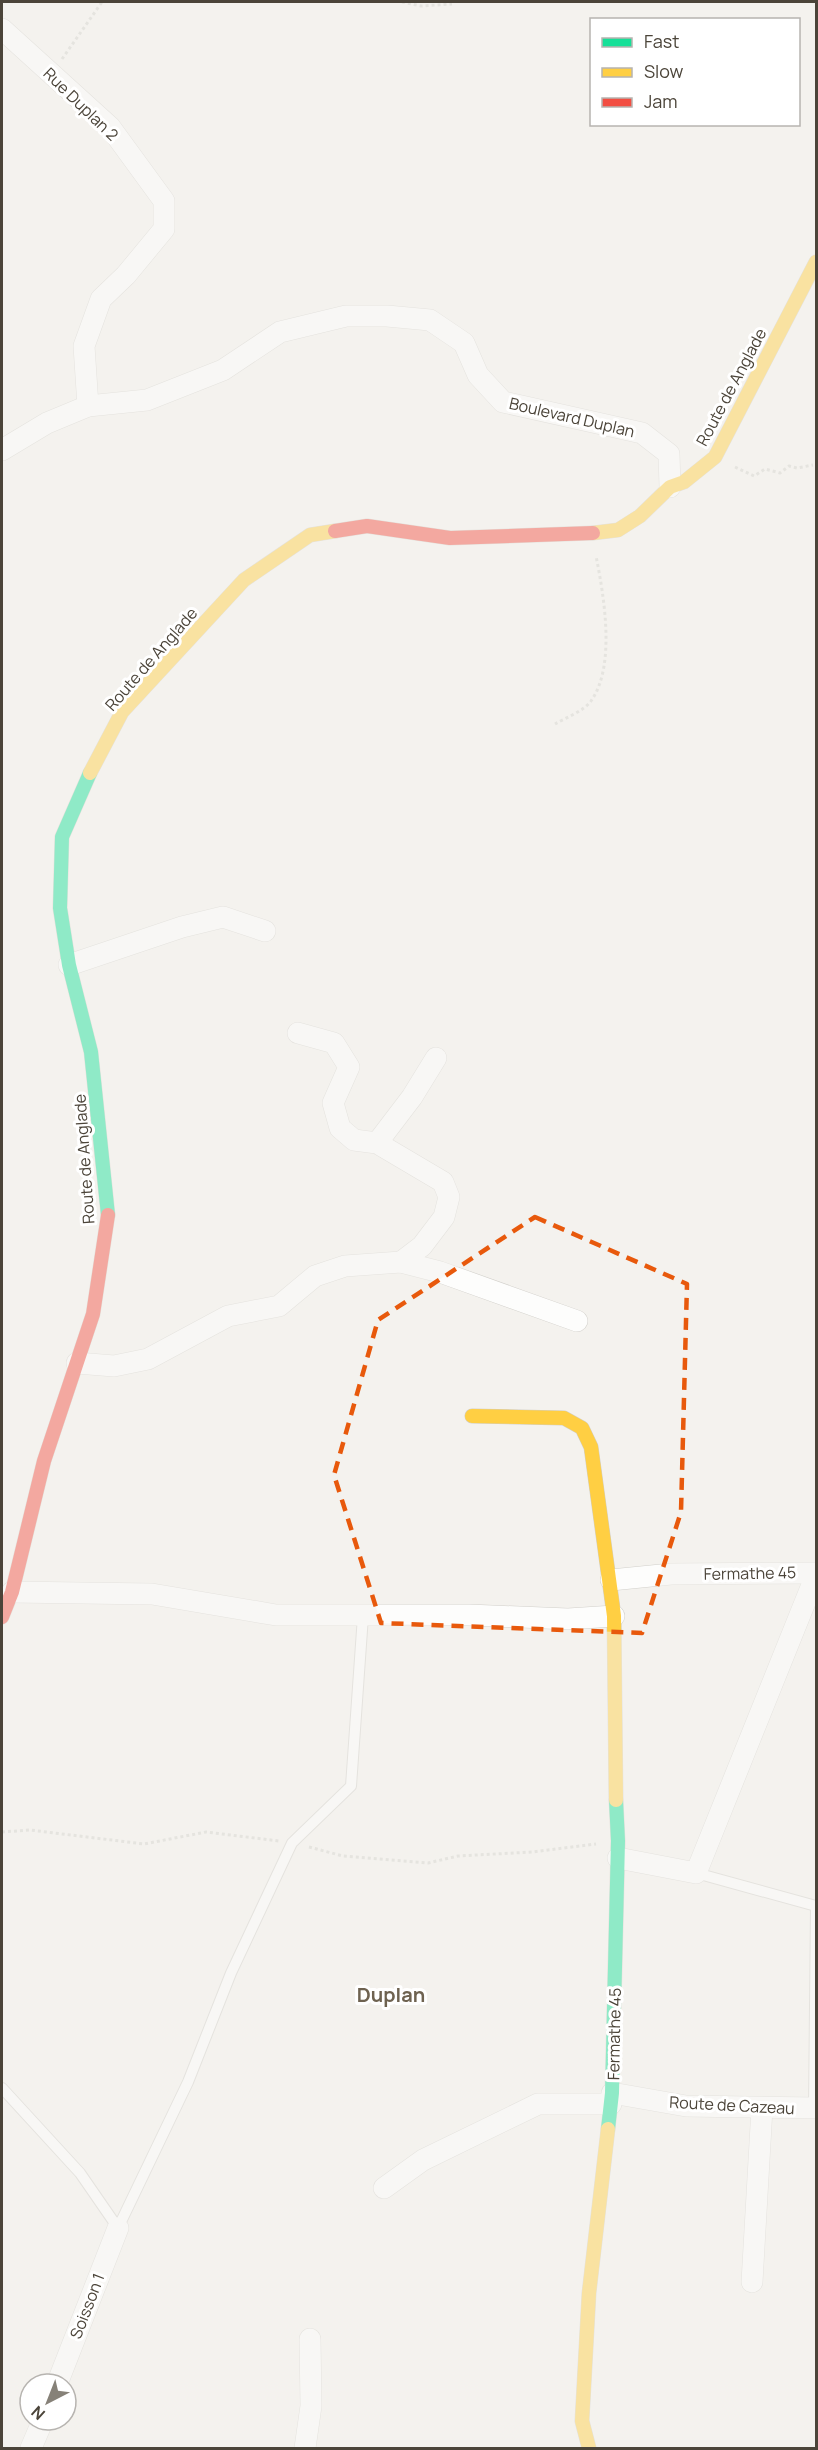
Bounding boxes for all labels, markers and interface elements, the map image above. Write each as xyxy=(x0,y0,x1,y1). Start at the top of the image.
legend xyxy=(590,18,800,126)
text: Fast xyxy=(644,29,679,53)
text: Slow xyxy=(644,59,684,83)
street label: Rue Duplan 2 xyxy=(39,63,123,145)
text: Jam xyxy=(644,89,678,113)
street label: Route de Anglade xyxy=(691,324,771,450)
street label: Boulevard Duplan xyxy=(507,392,637,442)
street label: Route de Anglade xyxy=(100,603,202,715)
street label: Route de Anglade xyxy=(68,1093,100,1225)
street label: Fermathe 45 xyxy=(704,1561,796,1585)
district label: Duplan xyxy=(357,1981,425,2008)
street label: Fermathe 45 xyxy=(602,1988,626,2080)
street label: Route de Cazeau xyxy=(669,2091,795,2119)
street label: Soisson 1 xyxy=(64,2270,110,2342)
north arrow xyxy=(18,2372,78,2432)
text: N xyxy=(26,2401,50,2425)

